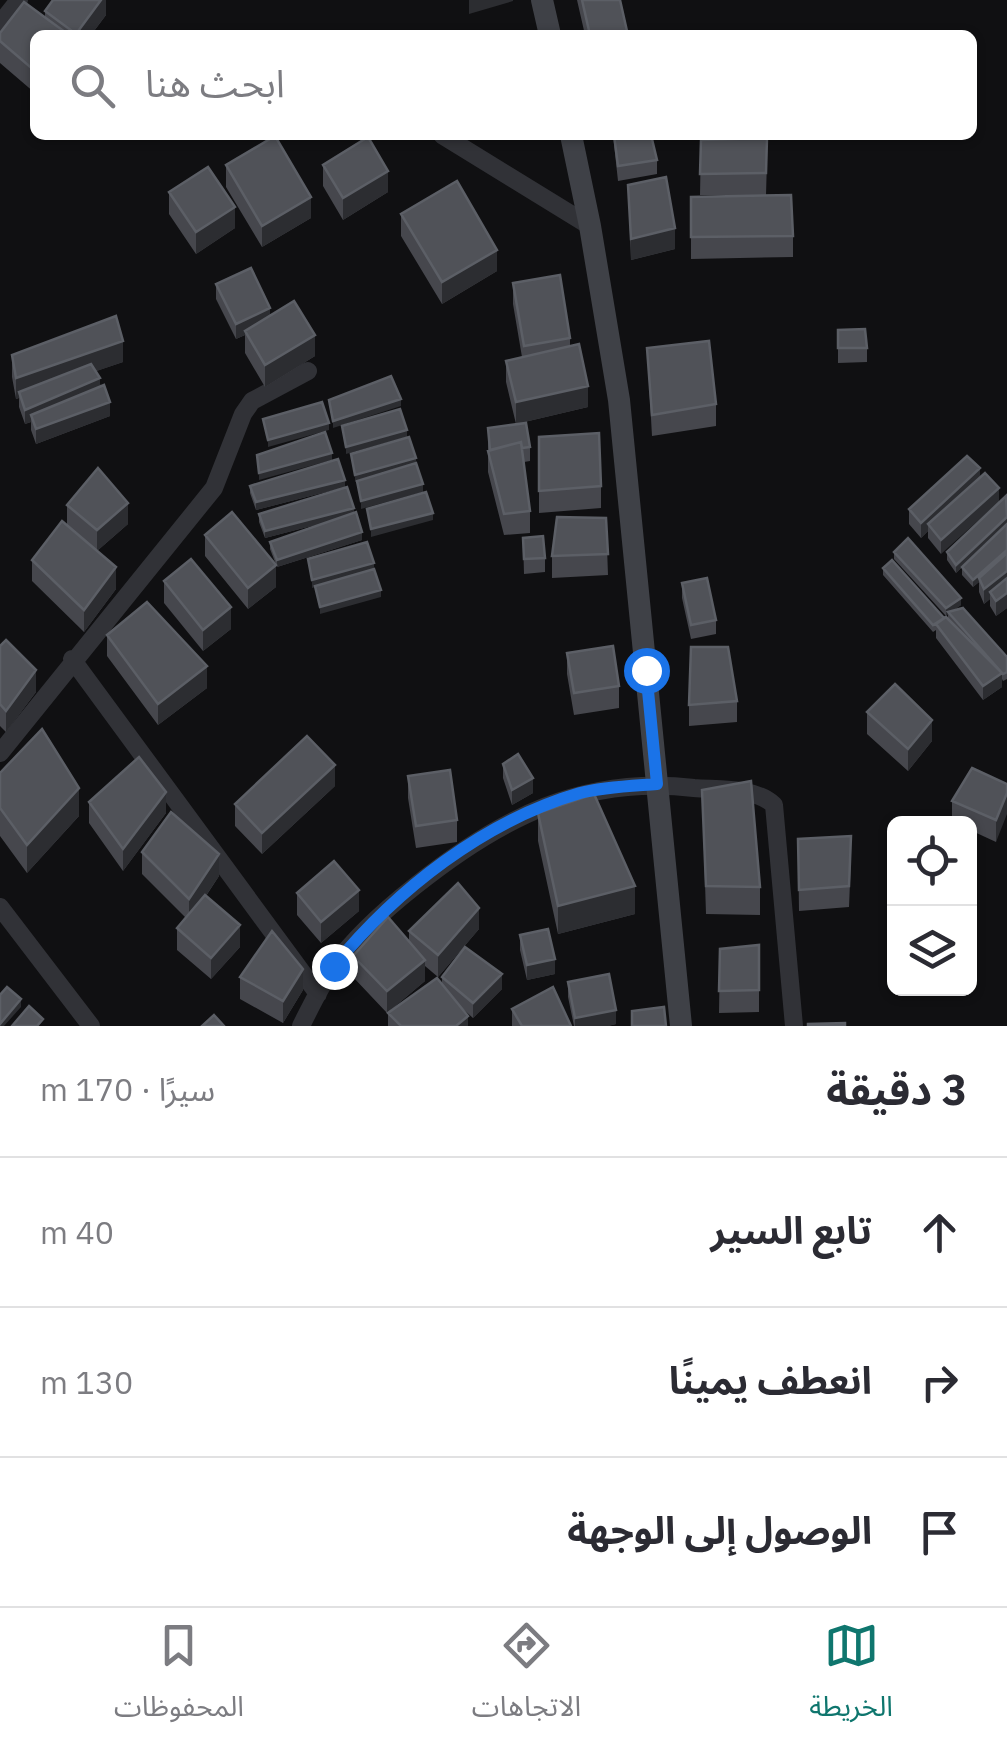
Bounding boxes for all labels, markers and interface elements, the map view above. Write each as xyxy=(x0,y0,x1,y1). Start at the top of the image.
search box xyxy=(30,30,977,140)
icon: search xyxy=(65,58,120,113)
text: ابحث هنا xyxy=(145,58,285,107)
route start xyxy=(624,648,670,694)
map controls xyxy=(887,816,977,996)
button: locate xyxy=(887,816,977,906)
button: layers xyxy=(887,906,977,996)
route end xyxy=(312,944,358,990)
text: 3 دقيقة xyxy=(826,1062,967,1117)
text: سيرًا · 170 m xyxy=(40,1068,215,1110)
text: تابع السير xyxy=(711,1205,872,1254)
icon: ahead xyxy=(912,1205,967,1260)
text: 40 m xyxy=(40,1211,114,1253)
text: انعطف يمينًا xyxy=(669,1355,872,1404)
icon: right xyxy=(912,1355,967,1410)
text: 130 m xyxy=(40,1361,133,1403)
text: الوصول إلى الوجهة xyxy=(567,1505,872,1554)
icon: arrive xyxy=(912,1505,967,1560)
tab: المحفوظات xyxy=(114,1618,244,1737)
tab: الاتجاهات xyxy=(472,1618,581,1737)
tab: الخريطة xyxy=(809,1618,893,1737)

